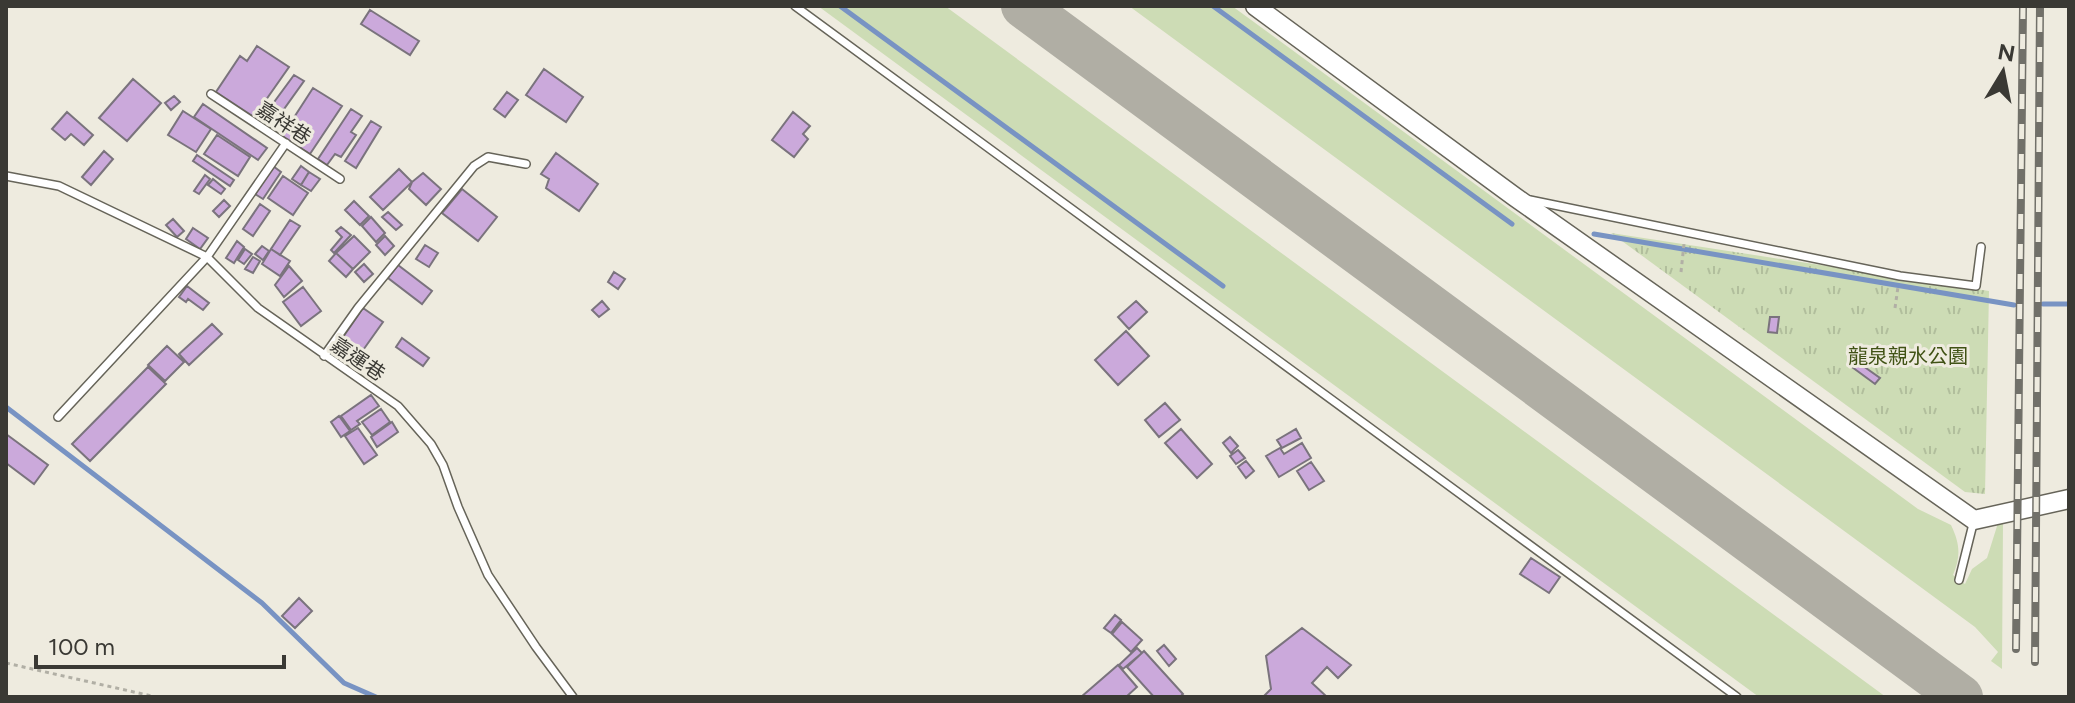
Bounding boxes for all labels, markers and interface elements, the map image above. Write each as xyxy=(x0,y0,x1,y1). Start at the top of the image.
north arrow xyxy=(1963,32,2043,112)
text: N xyxy=(1996,38,2017,68)
street label: 嘉祥巷 xyxy=(252,97,316,149)
street label: 嘉運巷 xyxy=(326,332,390,386)
park label: 龍泉親水公園 xyxy=(1848,344,1968,368)
scale bar xyxy=(36,619,284,669)
text: 100 m xyxy=(48,632,115,661)

